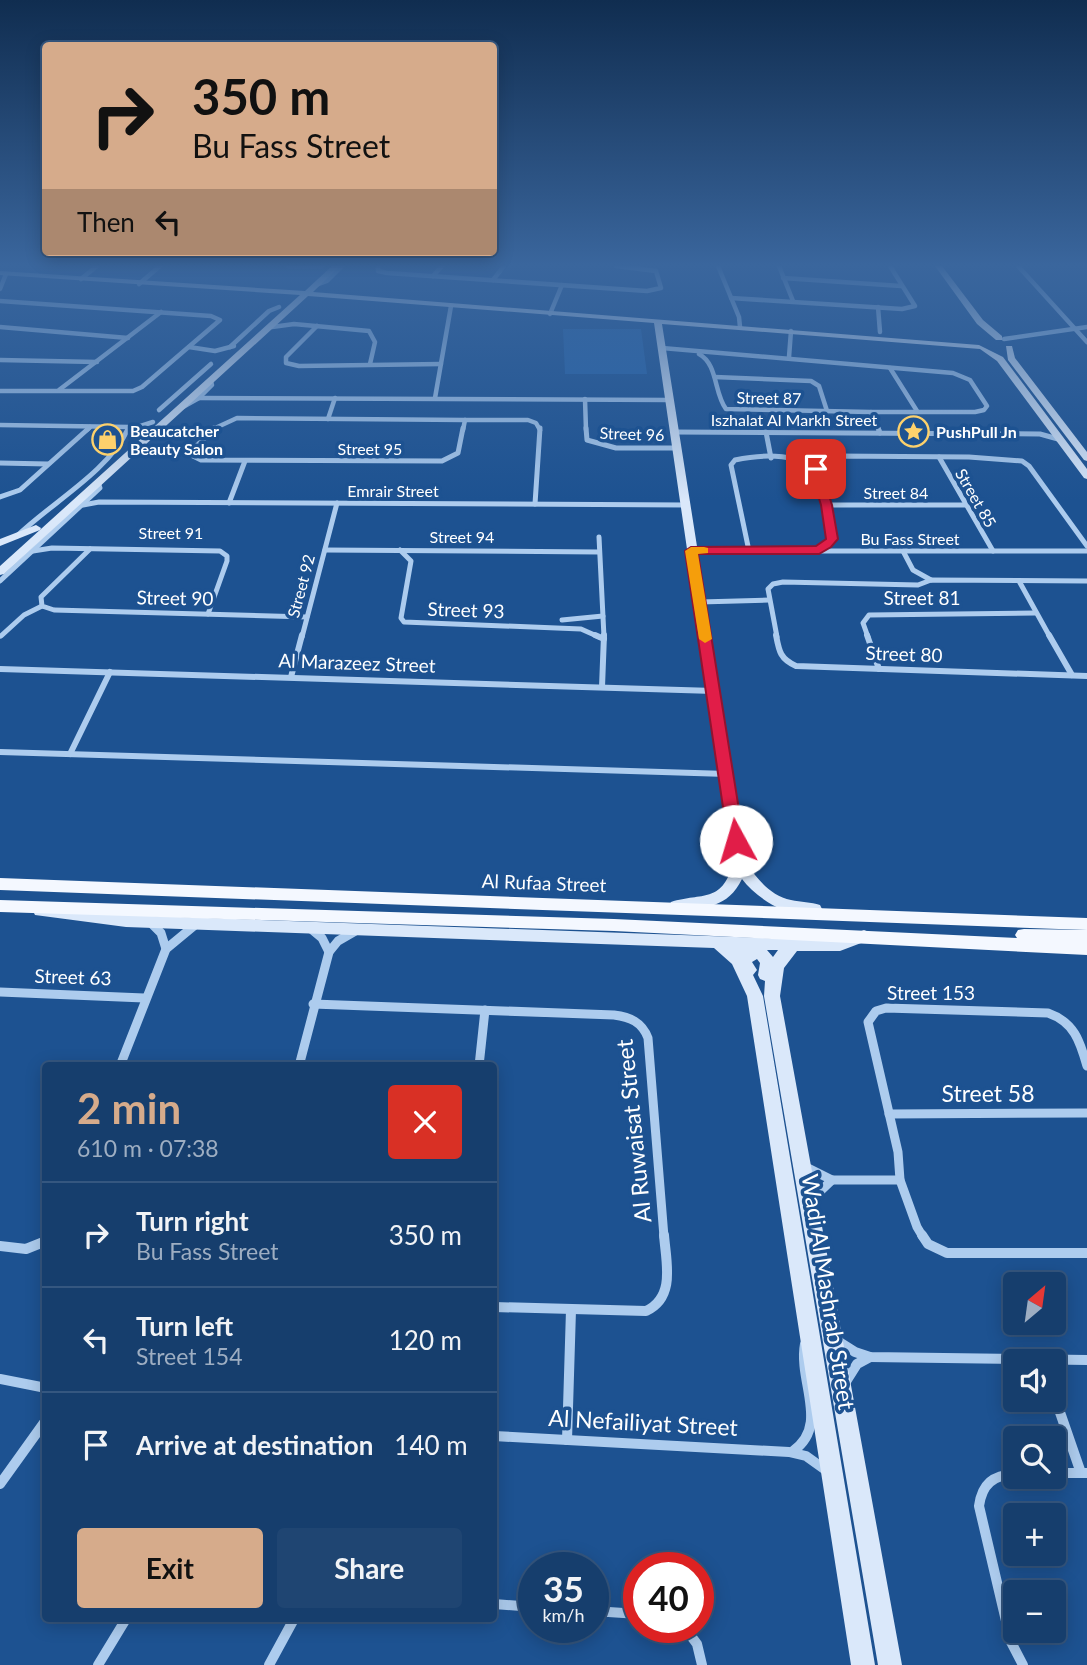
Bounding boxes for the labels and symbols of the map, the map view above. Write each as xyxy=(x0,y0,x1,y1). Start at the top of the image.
street label: Street 87 xyxy=(736,387,802,408)
street label: Iszhalat Al Markh Street xyxy=(711,410,878,429)
place icon: PushPull Jn xyxy=(896,415,930,449)
place label: Beaucatcher Beauty Salon xyxy=(130,421,223,458)
place label: PushPull Jn xyxy=(936,422,1017,441)
shop icon: Beaucatcher Beauty Salon xyxy=(90,423,124,457)
street label: Street 96 xyxy=(599,423,665,444)
street label: Street 95 xyxy=(338,439,402,458)
pin xyxy=(786,439,846,499)
street label: Street 85 xyxy=(952,465,1001,531)
street label: Emrair Street xyxy=(347,481,439,500)
street label: Street 84 xyxy=(864,483,928,502)
street label: Street 91 xyxy=(139,523,203,542)
street label: Street 94 xyxy=(430,527,494,546)
street label: Bu Fass Street xyxy=(860,529,960,548)
street label: Street 92 xyxy=(283,552,318,620)
street label: Street 90 xyxy=(136,585,214,610)
street label: Street 81 xyxy=(884,586,960,609)
street label: Street 93 xyxy=(427,597,505,622)
street label: Street 80 xyxy=(865,641,943,666)
street label: Al Marazeez Street xyxy=(278,648,436,677)
position arrow xyxy=(699,804,773,878)
street label: Al Rufaa Street xyxy=(481,869,607,896)
street label: Street 63 xyxy=(34,964,112,989)
street label: Street 153 xyxy=(887,981,975,1004)
street label: Al Ruwaisat Street xyxy=(609,1037,657,1224)
street label: Street 58 xyxy=(941,1079,1035,1107)
street label: Wadi Al Mashrab Street xyxy=(797,1172,862,1413)
north arrow xyxy=(1003,1272,1066,1335)
street label: Al Nefailiyat Street xyxy=(548,1403,739,1441)
speed limit sign: 40 xyxy=(623,1552,714,1643)

